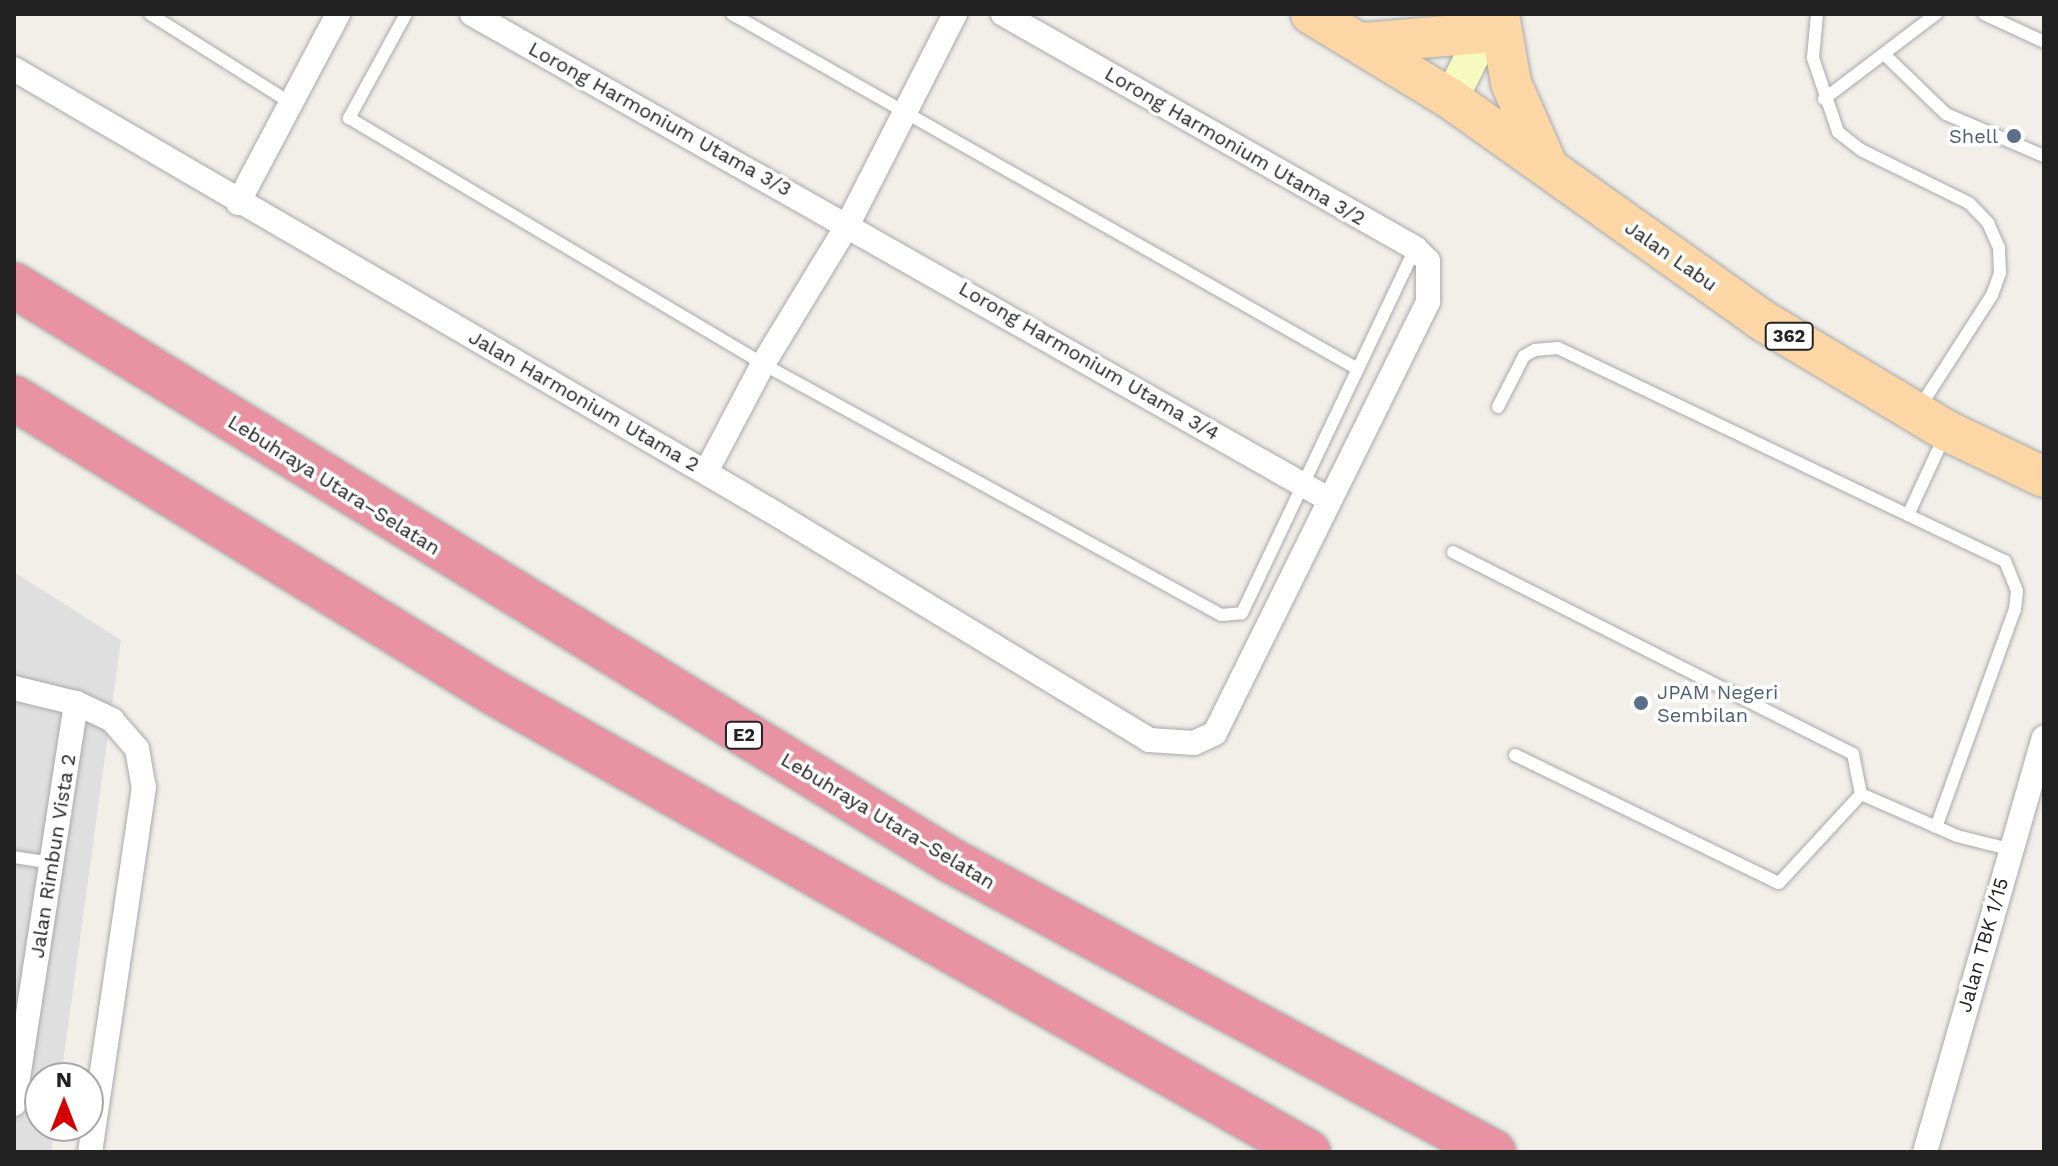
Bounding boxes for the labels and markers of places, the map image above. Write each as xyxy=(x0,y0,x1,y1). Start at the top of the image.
place label: Shell xyxy=(1949,124,1998,148)
marker: Shell xyxy=(2005,127,2023,145)
place label: JPAM Negeri Sembilan xyxy=(1657,680,1778,727)
marker: JPAM Negeri Sembilan xyxy=(1632,694,1650,712)

